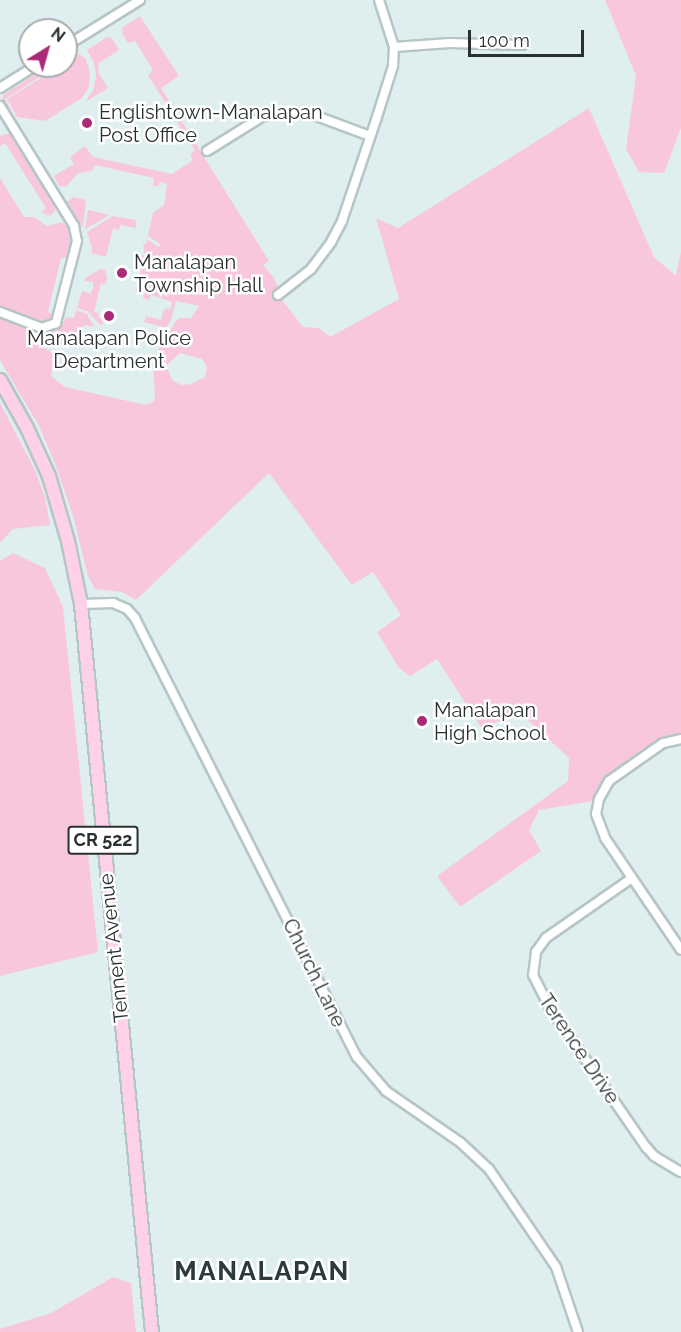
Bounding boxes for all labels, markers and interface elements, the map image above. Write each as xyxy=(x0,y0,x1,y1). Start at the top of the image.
north arrow xyxy=(18,18,78,78)
scale bar xyxy=(471,18,586,56)
text: N xyxy=(47,24,69,46)
text: 100 m xyxy=(479,30,530,51)
place label: Englishtown-Manalapan Post Office xyxy=(99,100,323,147)
marker: Englishtown-Manalapan Post Office xyxy=(80,116,94,130)
place label: Manalapan Township Hall xyxy=(134,250,263,297)
marker: Manalapan Township Hall xyxy=(115,266,129,280)
marker: Manalapan Police Department xyxy=(102,309,116,323)
place label: Manalapan Police Department xyxy=(27,326,191,373)
place label: Manalapan High School xyxy=(434,698,546,745)
marker: Manalapan High School xyxy=(415,714,429,728)
road number: CR 522 xyxy=(67,825,139,855)
street label: Tennent Avenue xyxy=(94,872,134,1024)
street label: Church Lane xyxy=(277,915,351,1031)
street label: Terence Drive xyxy=(533,990,625,1108)
district label: MANALAPAN xyxy=(174,1256,350,1288)

